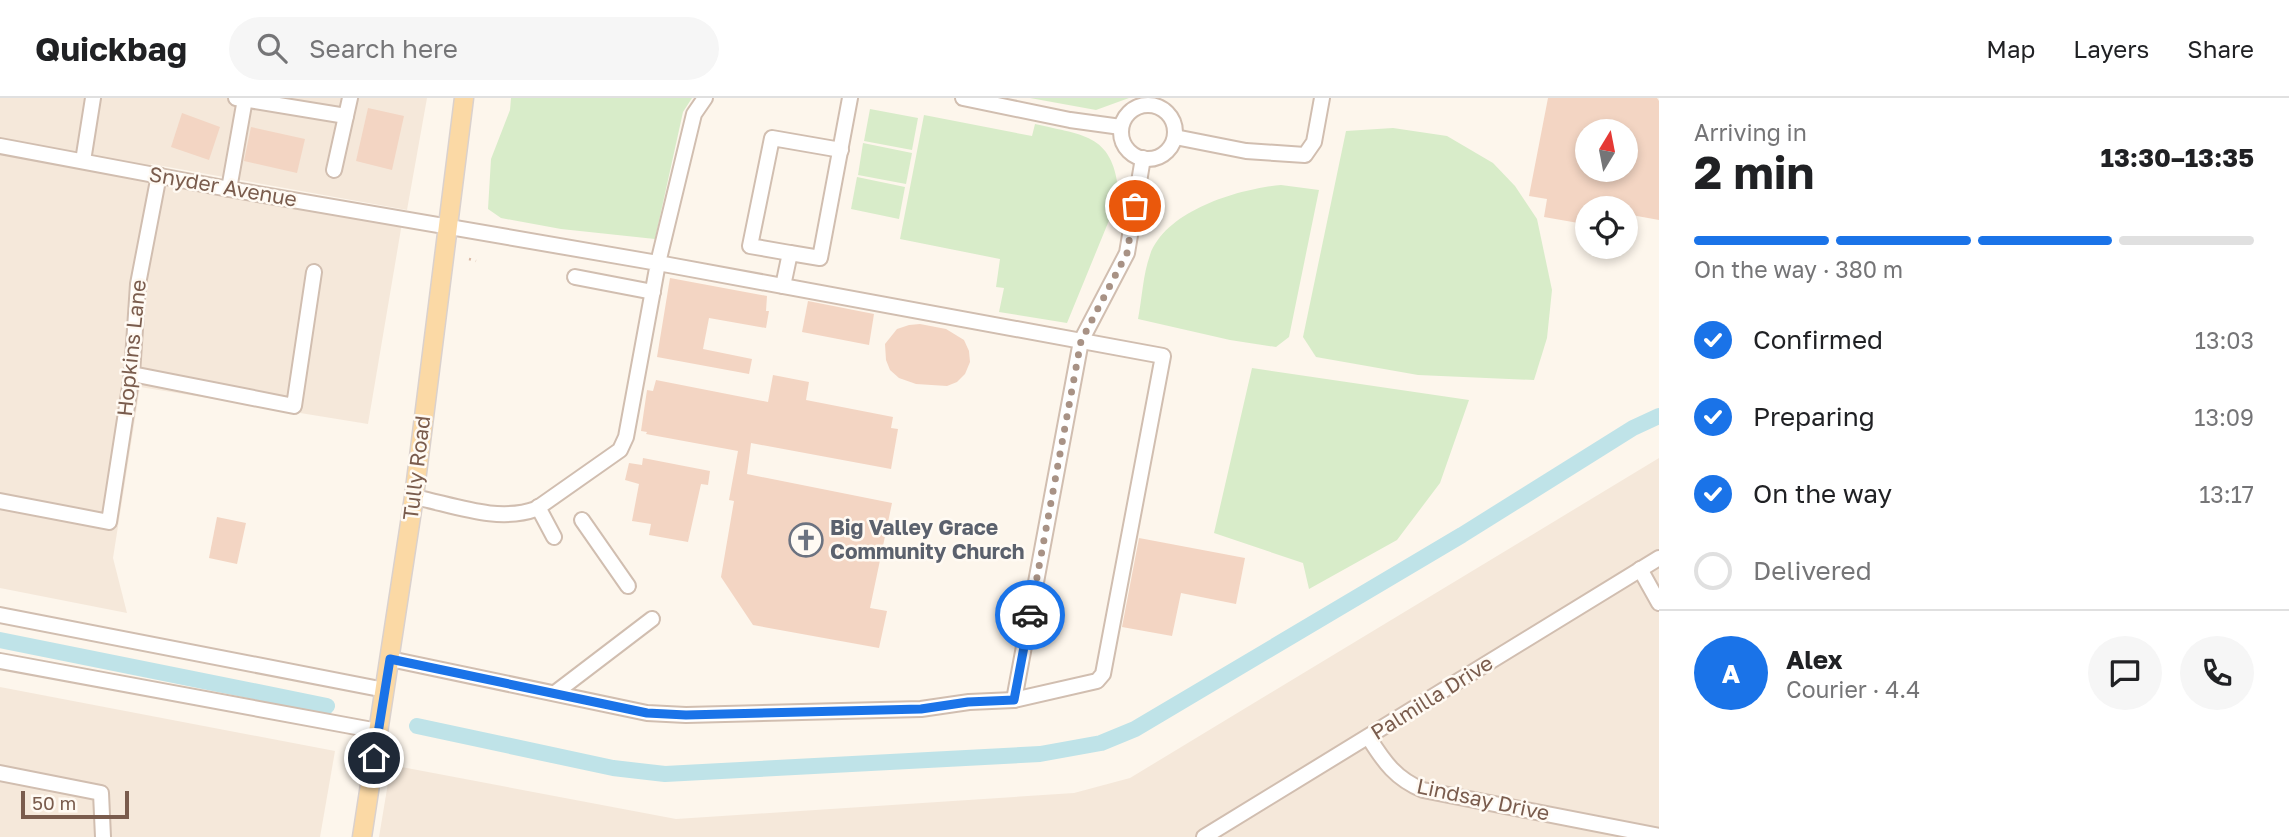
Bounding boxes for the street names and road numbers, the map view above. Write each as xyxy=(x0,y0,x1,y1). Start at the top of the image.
street label: Snyder Avenue xyxy=(147,160,299,212)
street label: Hopkins Lane xyxy=(111,278,151,418)
street label: Tully Road xyxy=(397,414,435,522)
street label: Palmilla Drive xyxy=(1366,649,1497,745)
street label: Lindsay Drive xyxy=(1414,772,1552,826)

